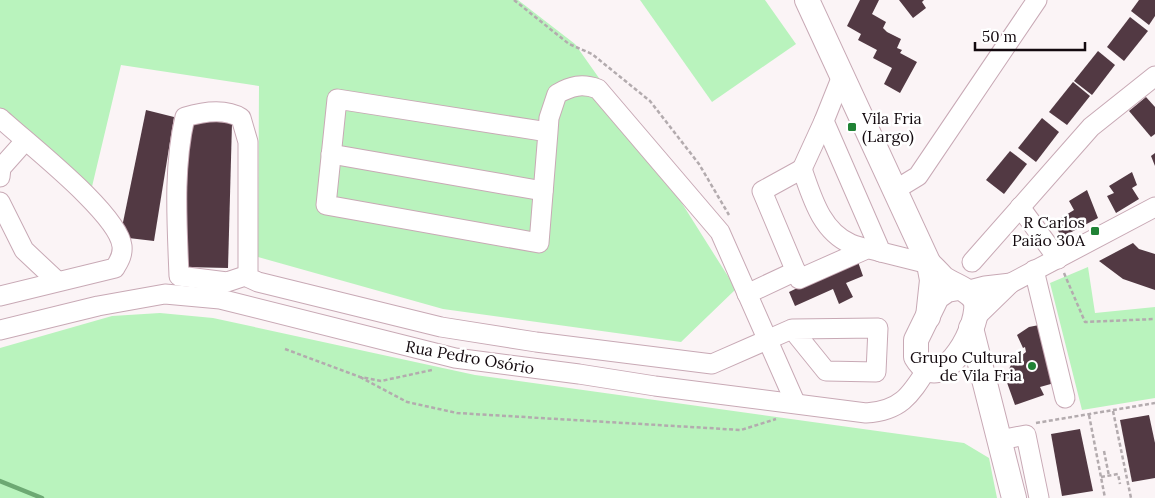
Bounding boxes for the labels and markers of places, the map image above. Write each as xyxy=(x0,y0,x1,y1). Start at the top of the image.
place label: Vila Fria (Largo) xyxy=(861,108,922,147)
marker: Vila Fria (Largo) xyxy=(846,121,858,133)
place label: R Carlos Paião 30A xyxy=(1012,212,1086,250)
marker: R Carlos Paião 30A xyxy=(1089,225,1101,237)
place label: Grupo Cultural de Vila Fria xyxy=(910,347,1022,385)
marker: Grupo Cultural de Vila Fria xyxy=(1026,360,1038,372)

